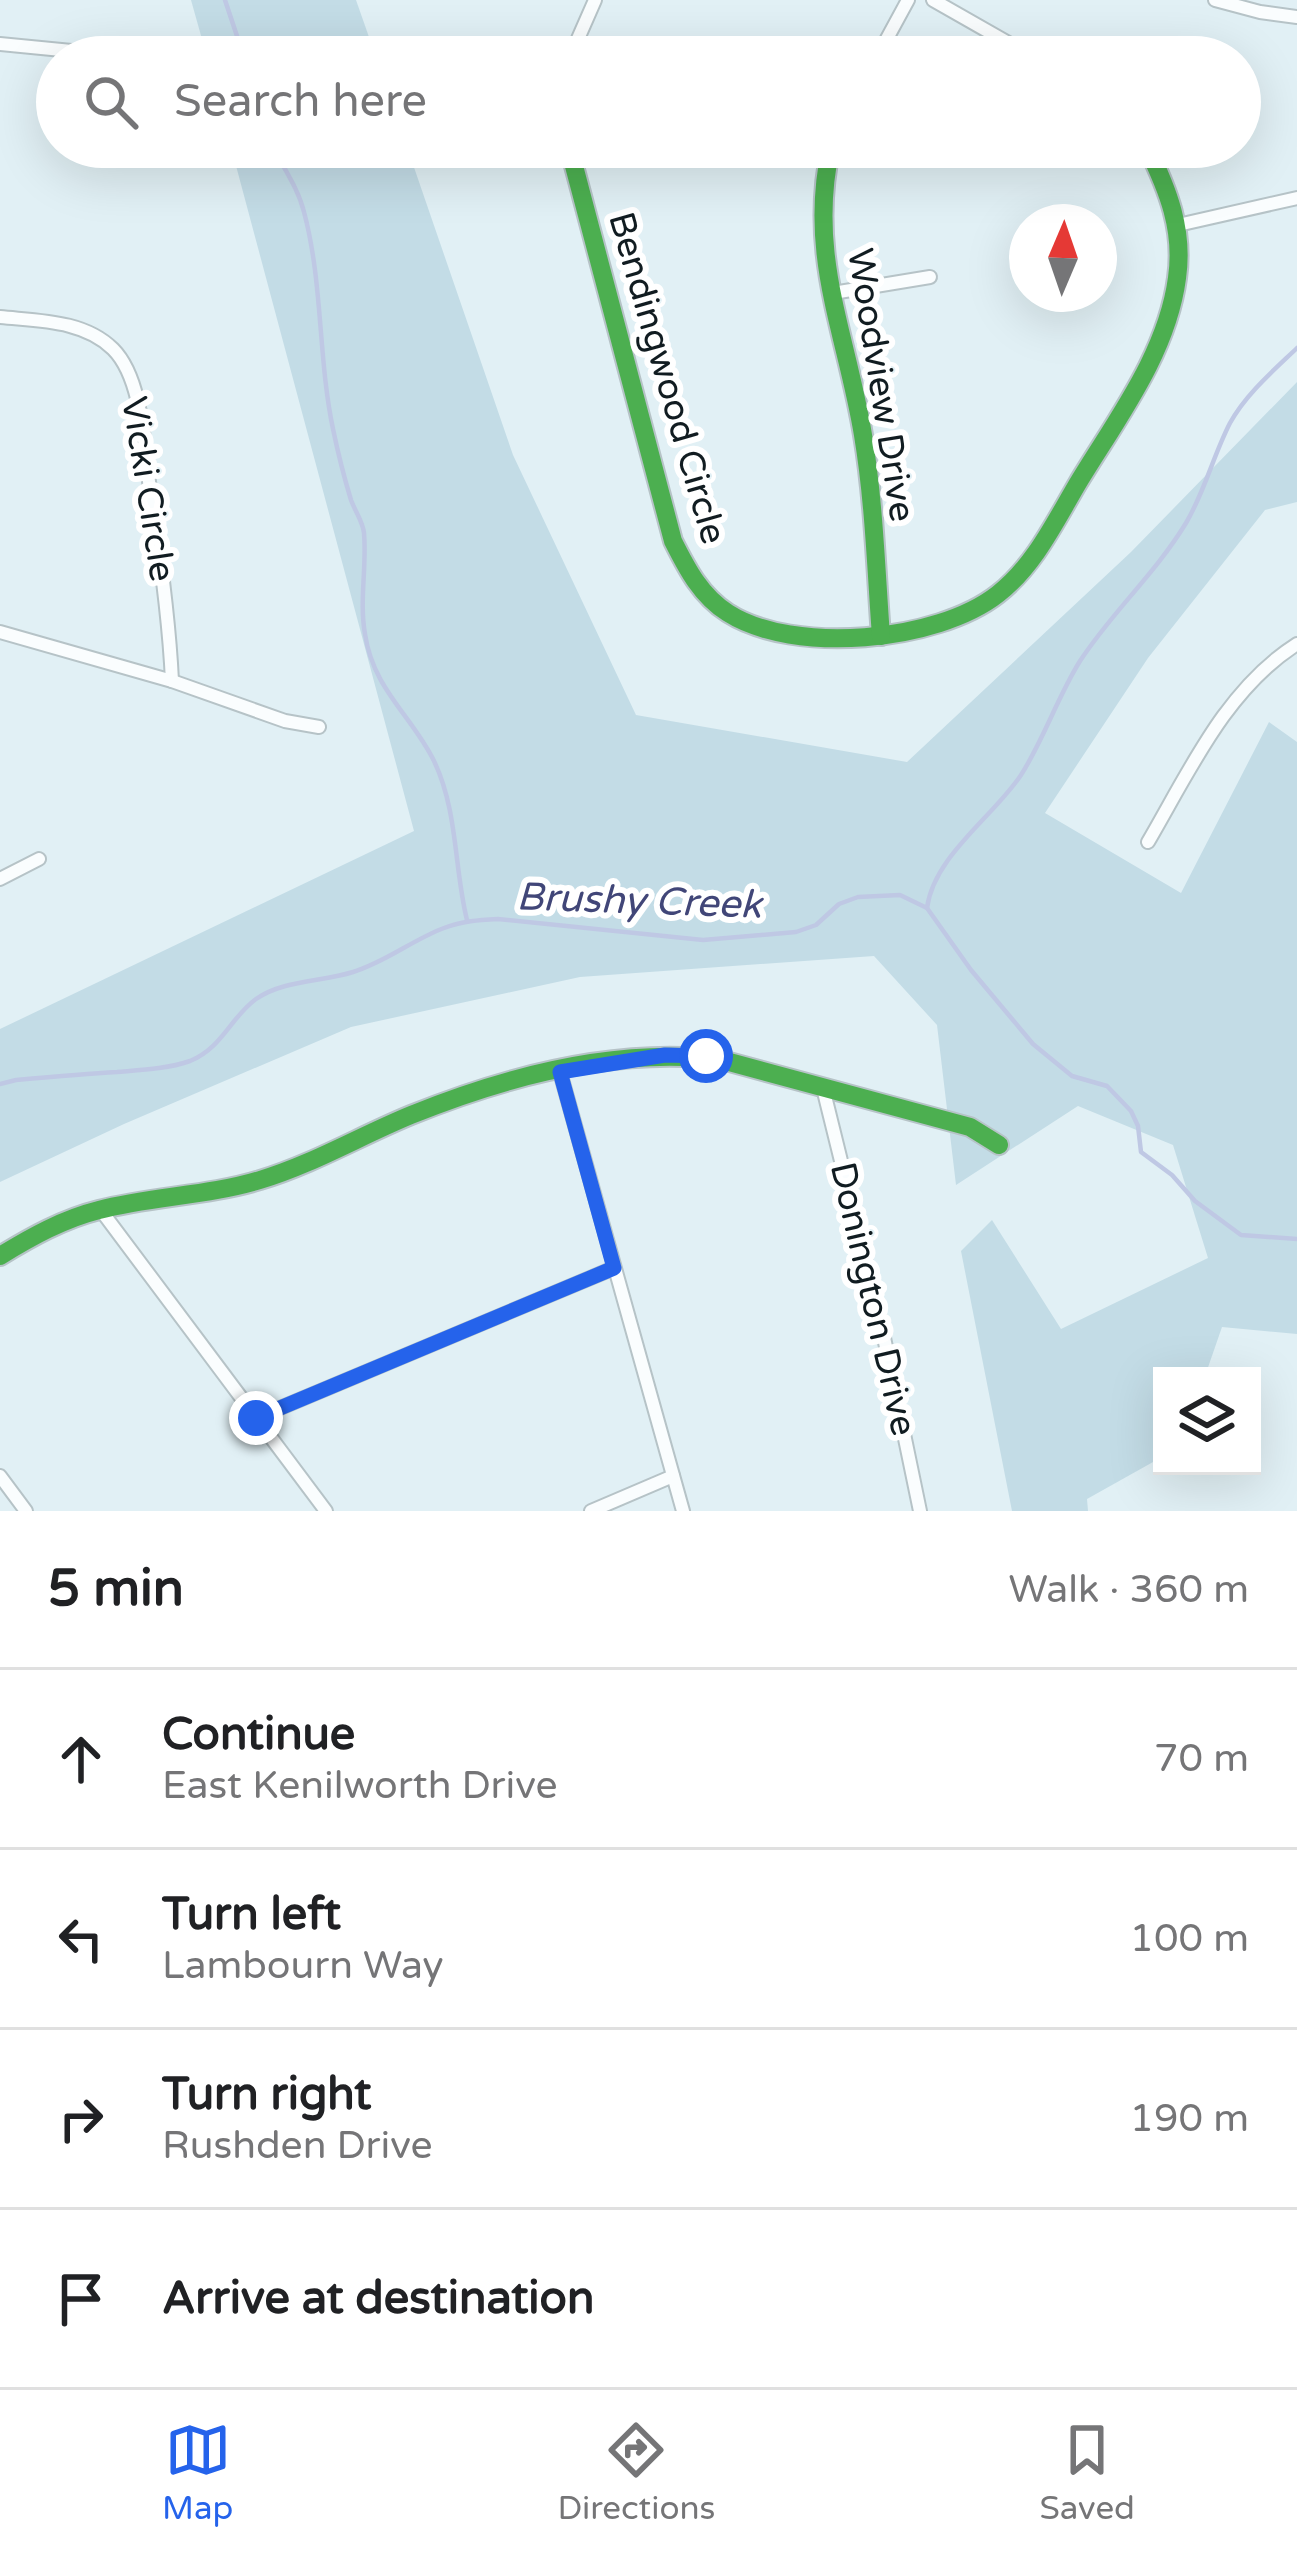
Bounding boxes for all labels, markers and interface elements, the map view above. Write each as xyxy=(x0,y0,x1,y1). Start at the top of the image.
search box xyxy=(36,36,1261,168)
icon: search xyxy=(78,69,144,135)
text: Search here xyxy=(174,75,427,129)
north arrow xyxy=(1009,204,1117,312)
street label: Bendingwood Circle xyxy=(599,207,735,549)
street label: Woodview Drive xyxy=(838,245,924,525)
street label: Vicki Circle xyxy=(112,394,184,584)
water label: Brushy Creek xyxy=(516,873,765,929)
route start xyxy=(679,1029,733,1083)
street label: Donington Drive xyxy=(821,1158,925,1440)
map controls xyxy=(1153,1367,1261,1475)
button: layers xyxy=(1153,1367,1261,1475)
route end xyxy=(229,1391,283,1445)
text: 5 min xyxy=(48,1558,184,1620)
text: Walk · 360 m xyxy=(1008,1566,1249,1613)
text: Continue xyxy=(162,1708,355,1762)
icon: ahead xyxy=(48,1726,114,1792)
text: 70 m xyxy=(1154,1735,1249,1782)
text: East Kenilworth Drive xyxy=(162,1762,558,1809)
text: Turn left xyxy=(162,1888,341,1942)
icon: left xyxy=(48,1906,114,1972)
text: 100 m xyxy=(1130,1915,1249,1962)
text: Lambourn Way xyxy=(162,1942,443,1989)
text: Turn right xyxy=(162,2068,371,2122)
icon: right xyxy=(48,2086,114,2152)
text: 190 m xyxy=(1130,2095,1249,2142)
text: Rushden Drive xyxy=(162,2122,433,2169)
icon: arrive xyxy=(48,2266,114,2332)
text: Arrive at destination xyxy=(162,2272,594,2326)
tab: Map xyxy=(162,2417,233,2528)
tab: Directions xyxy=(557,2417,715,2528)
tab: Saved xyxy=(1040,2417,1135,2528)

